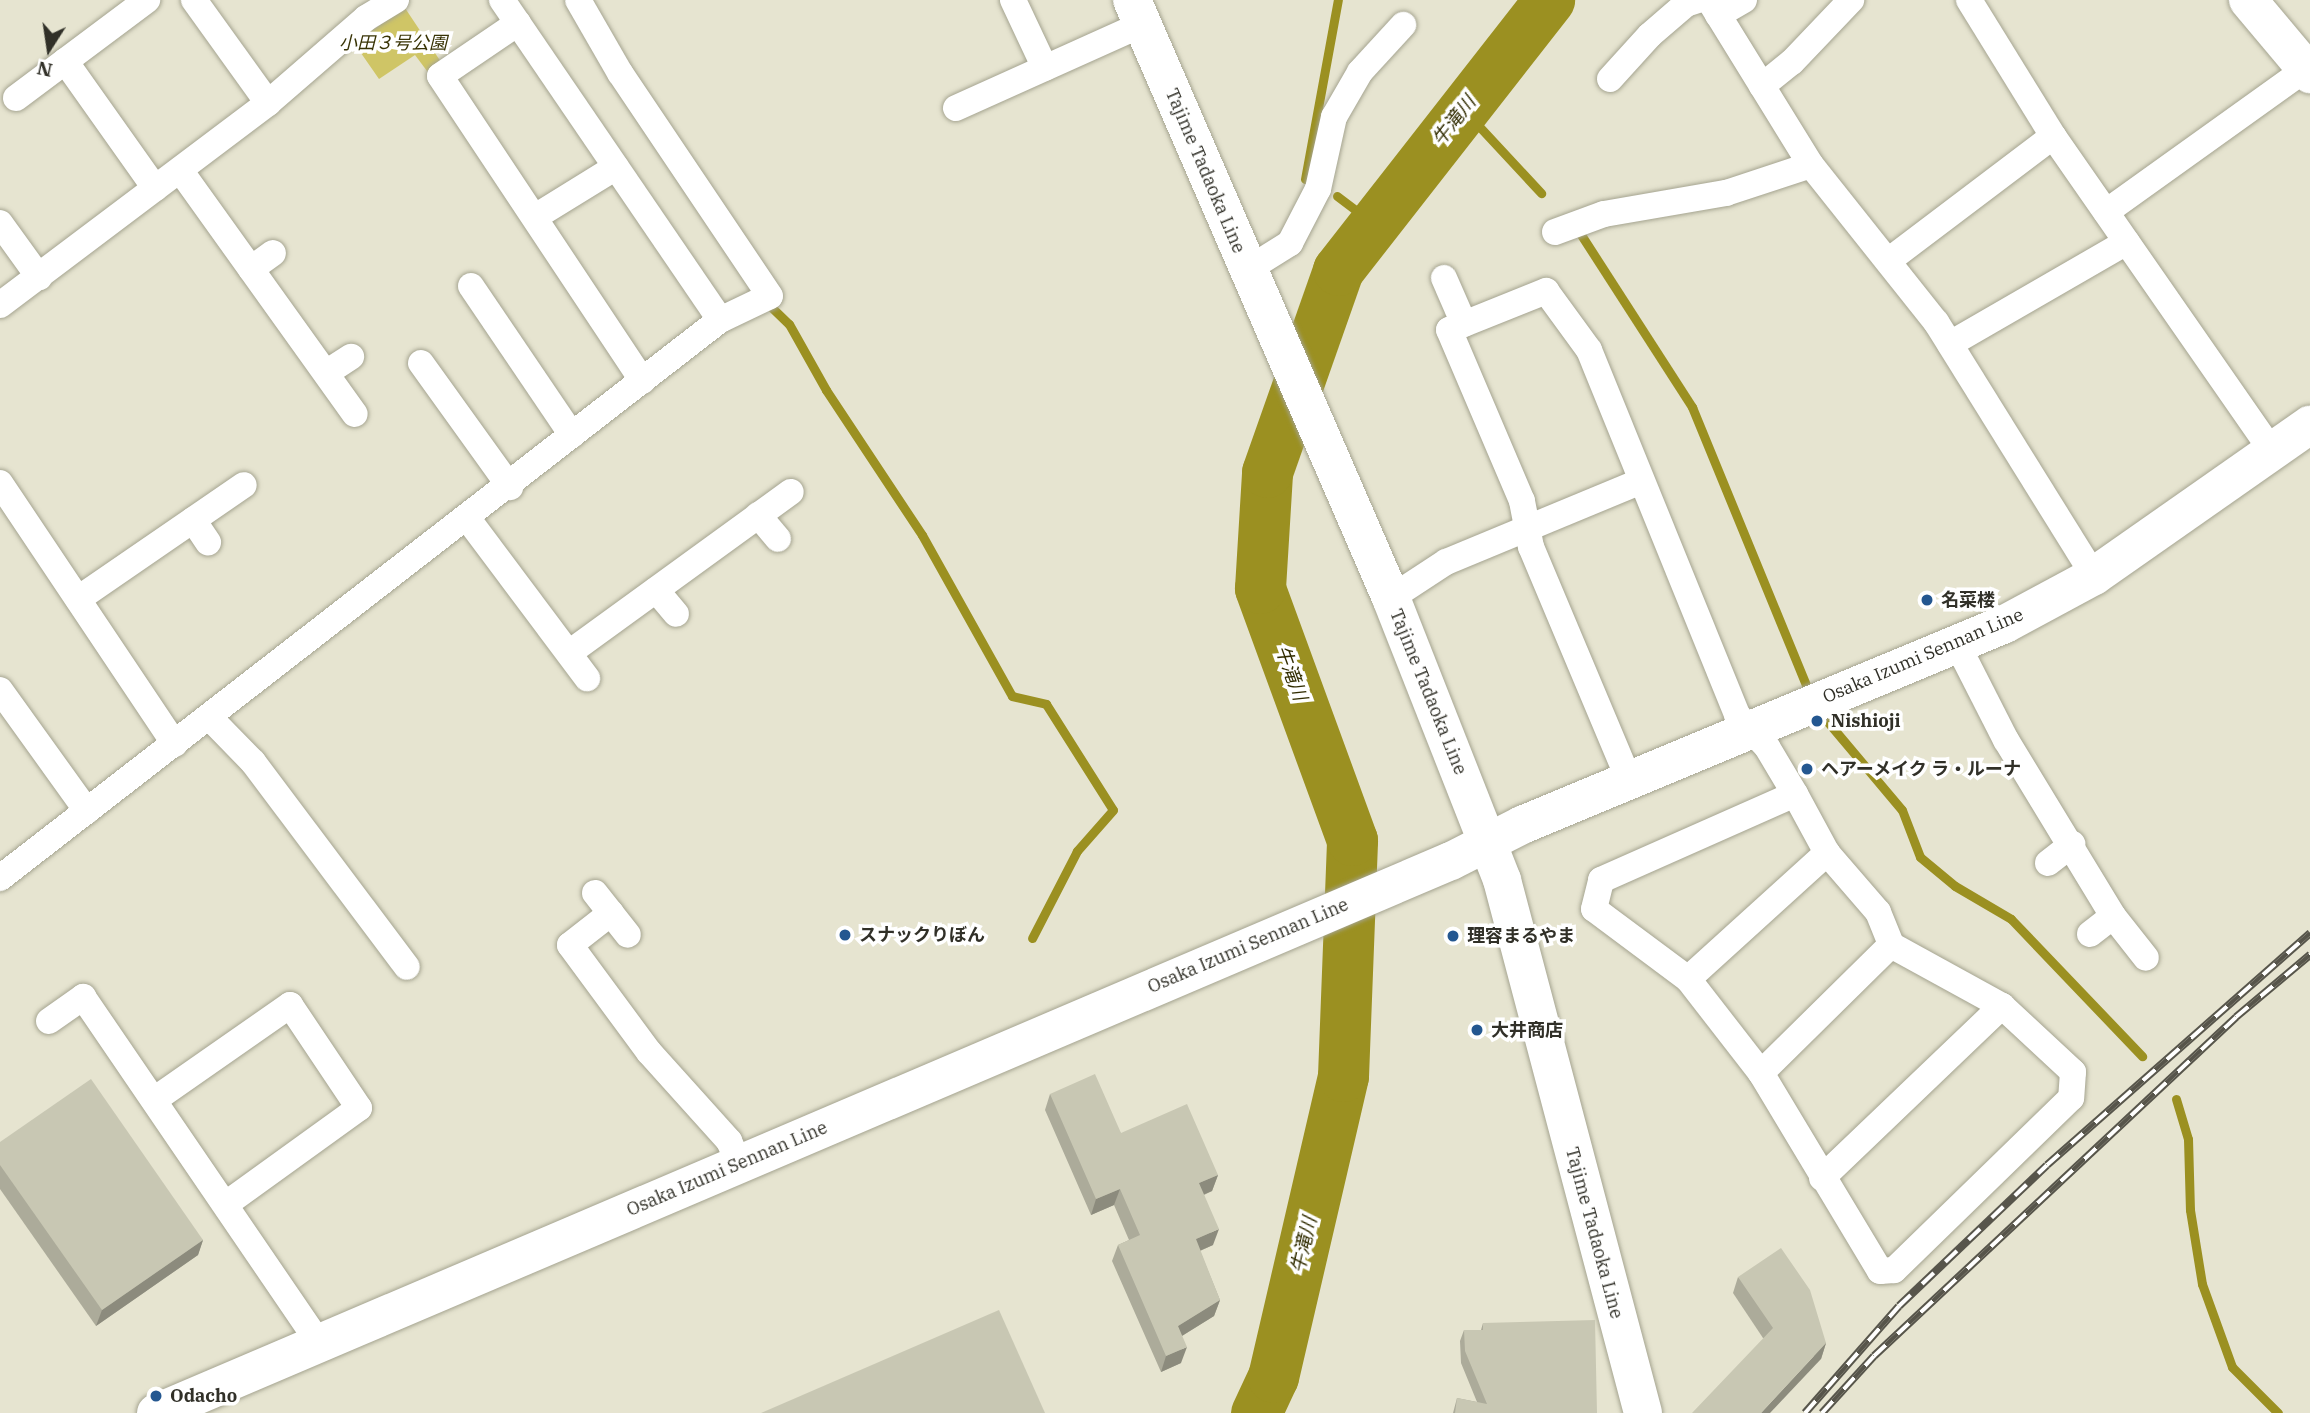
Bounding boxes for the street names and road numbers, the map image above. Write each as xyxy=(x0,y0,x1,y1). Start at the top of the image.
street label: Tajime Tadaoka Line xyxy=(1161,85,1249,257)
street label: Osaka Izumi Sennan Line xyxy=(1819,604,2027,708)
street label: Tajime Tadaoka Line xyxy=(1385,606,1471,778)
street label: Osaka Izumi Sennan Line xyxy=(1144,894,1352,998)
street label: Osaka Izumi Sennan Line xyxy=(623,1117,831,1221)
street label: Tajime Tadaoka Line xyxy=(1561,1145,1627,1321)

